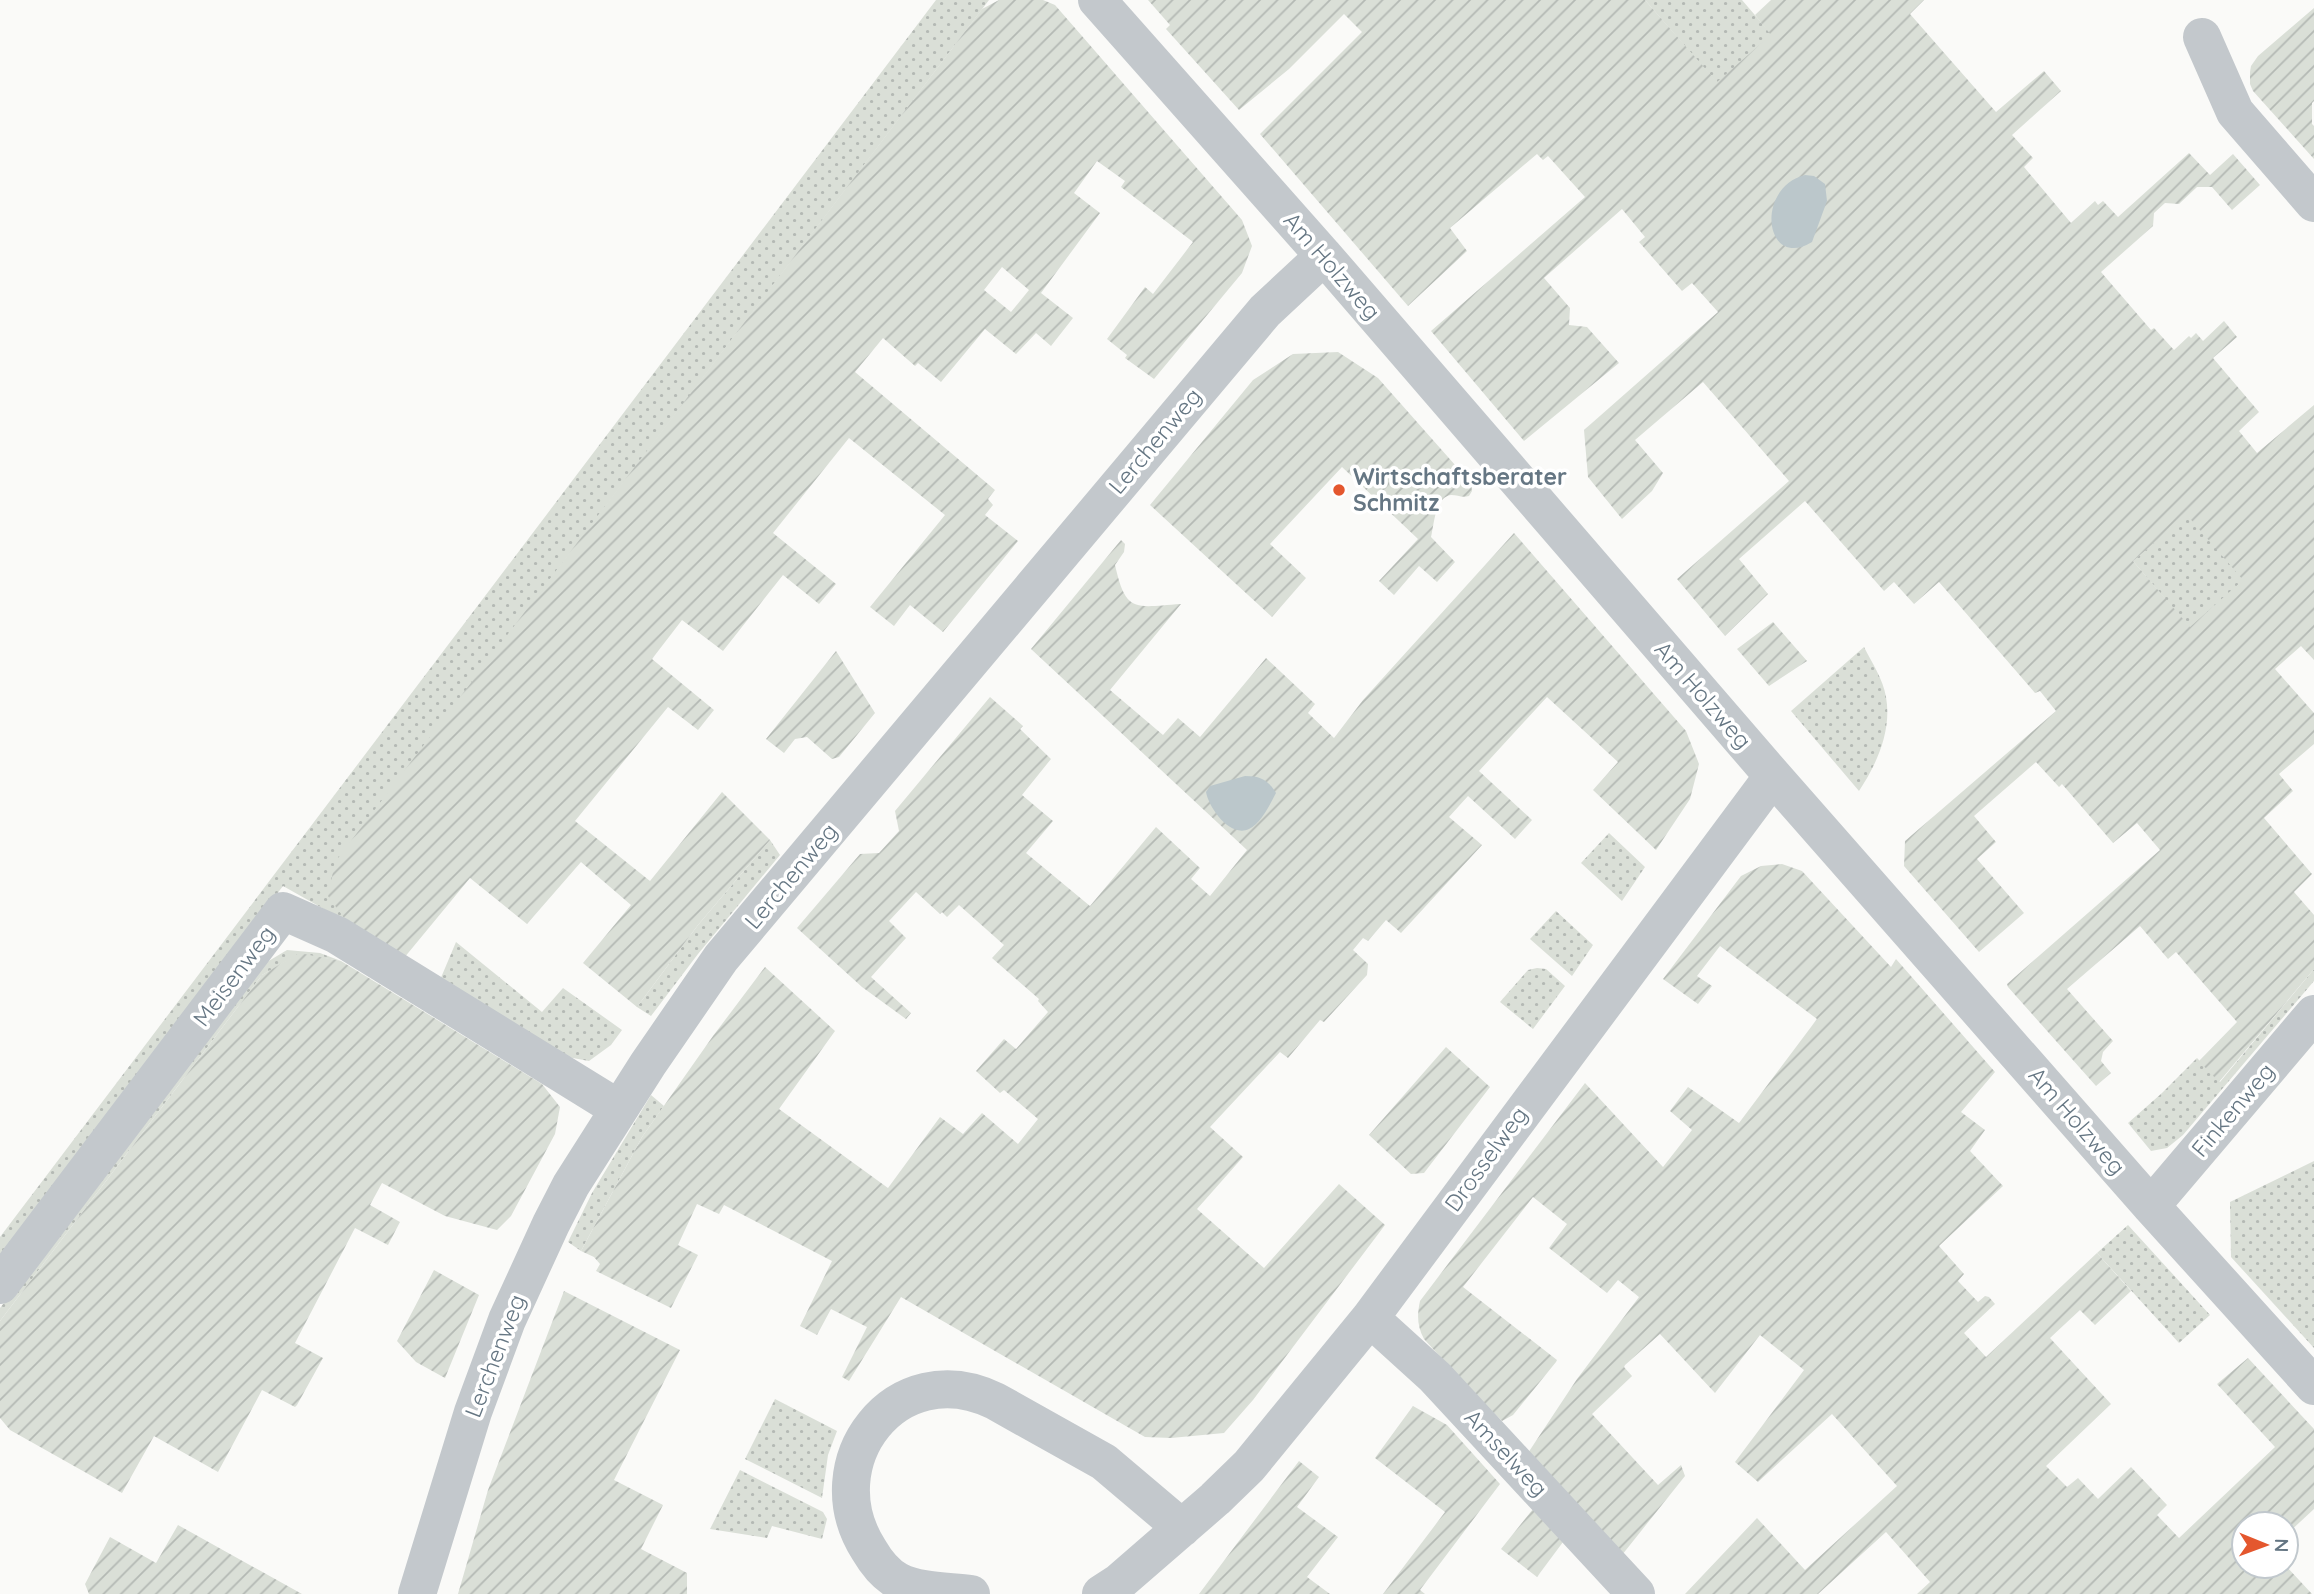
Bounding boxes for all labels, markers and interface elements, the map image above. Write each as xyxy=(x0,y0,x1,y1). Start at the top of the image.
street label: Am Holzweg xyxy=(1278,206,1387,326)
street label: Lerchenweg xyxy=(1102,382,1207,500)
place label: Wirtschaftsberater Schmitz xyxy=(1353,462,1567,517)
marker: Wirtschaftsberater Schmitz xyxy=(1331,482,1347,498)
street label: Am Holzweg xyxy=(1649,635,1758,755)
street label: Lerchenweg xyxy=(738,817,843,935)
street label: Meisenweg xyxy=(186,920,281,1032)
street label: Finkenweg xyxy=(2185,1057,2280,1163)
street label: Am Holzweg xyxy=(2023,1061,2132,1181)
street label: Drosselweg xyxy=(1438,1100,1533,1217)
street label: Lerchenweg xyxy=(458,1290,531,1421)
street label: Amselweg xyxy=(1459,1403,1554,1502)
north arrow xyxy=(2230,1510,2300,1580)
text: N xyxy=(2270,1538,2294,1552)

